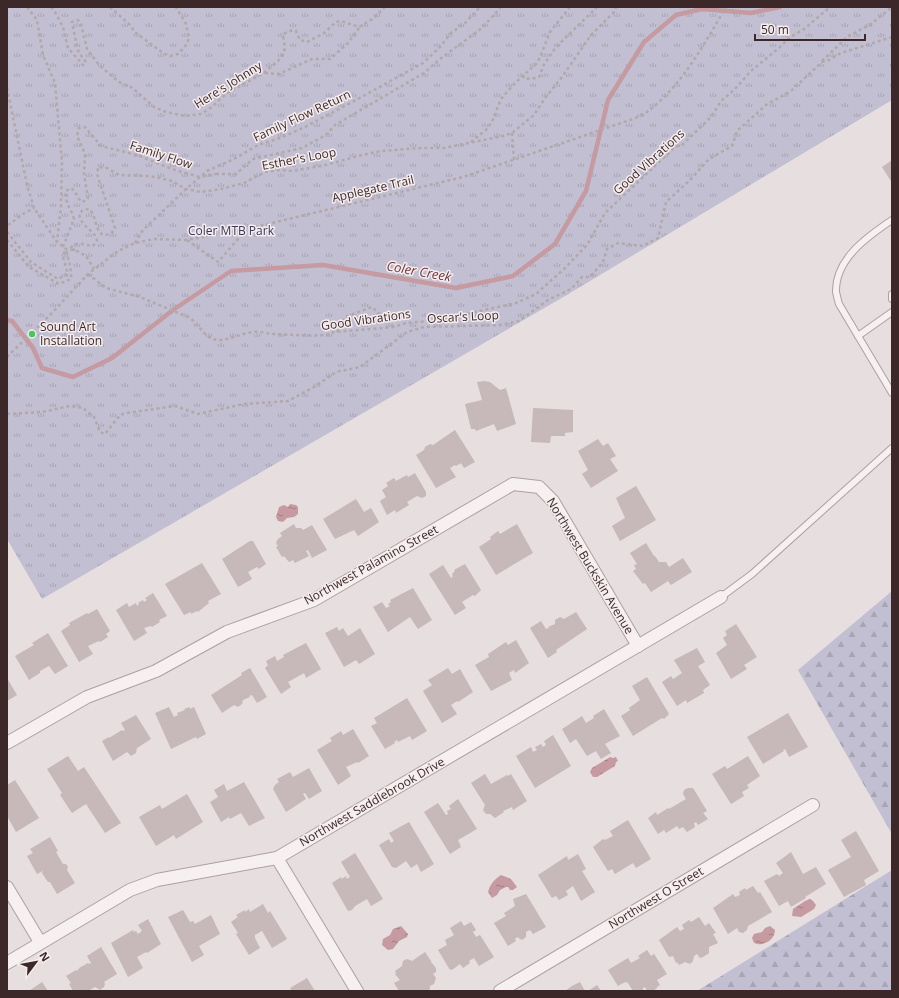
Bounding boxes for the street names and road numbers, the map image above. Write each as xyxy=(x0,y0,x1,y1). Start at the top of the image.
street label: Here's Johnny xyxy=(190,56,266,112)
street label: Family Flow Return xyxy=(250,85,353,146)
street label: Good Vibrations xyxy=(609,125,688,198)
street label: Family Flow xyxy=(128,136,195,173)
street label: Esther's Loop xyxy=(260,143,337,174)
street label: Applegate Trail xyxy=(330,171,416,206)
street label: Good Vibrations xyxy=(320,305,412,334)
street label: Oscar's Loop xyxy=(427,306,499,327)
street label: Northwest Buckskin Avenue xyxy=(543,494,638,637)
street label: Northwest Palamino Street xyxy=(301,521,441,609)
street label: Northwest Saddlebrook Drive xyxy=(296,753,448,850)
street label: Northwest O Street xyxy=(605,862,706,933)

